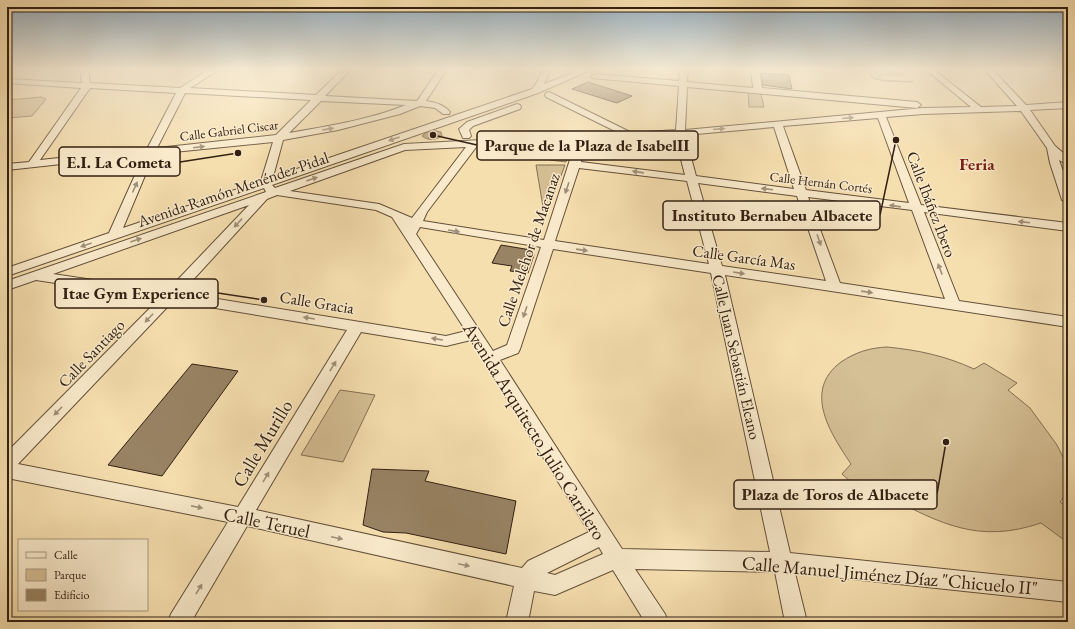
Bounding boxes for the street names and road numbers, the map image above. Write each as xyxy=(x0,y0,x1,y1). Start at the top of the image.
street label: Calle Gabriel Ciscar xyxy=(179,116,280,145)
street label: Avenida Ramón Menéndez Pidal xyxy=(134,147,332,232)
street label: Calle Ibáñez Ibero xyxy=(902,148,961,260)
street label: Calle Hernán Cortés xyxy=(769,168,873,197)
street label: Calle Melchor de Macanaz xyxy=(492,170,565,330)
street label: Calle García Mas xyxy=(691,240,797,275)
street label: Calle Juan Sebastián Elcano xyxy=(707,273,766,442)
street label: Calle Gracia xyxy=(278,286,356,319)
street label: Calle Santiago xyxy=(53,315,129,392)
street label: Avenida Arquitecto Julio Carrilero xyxy=(457,317,612,545)
street label: Calle Murillo xyxy=(226,395,298,492)
street label: Calle Teruel xyxy=(221,501,313,544)
street label: Calle Manuel Jiménez Díaz "Chicuelo II" xyxy=(741,550,1039,601)

